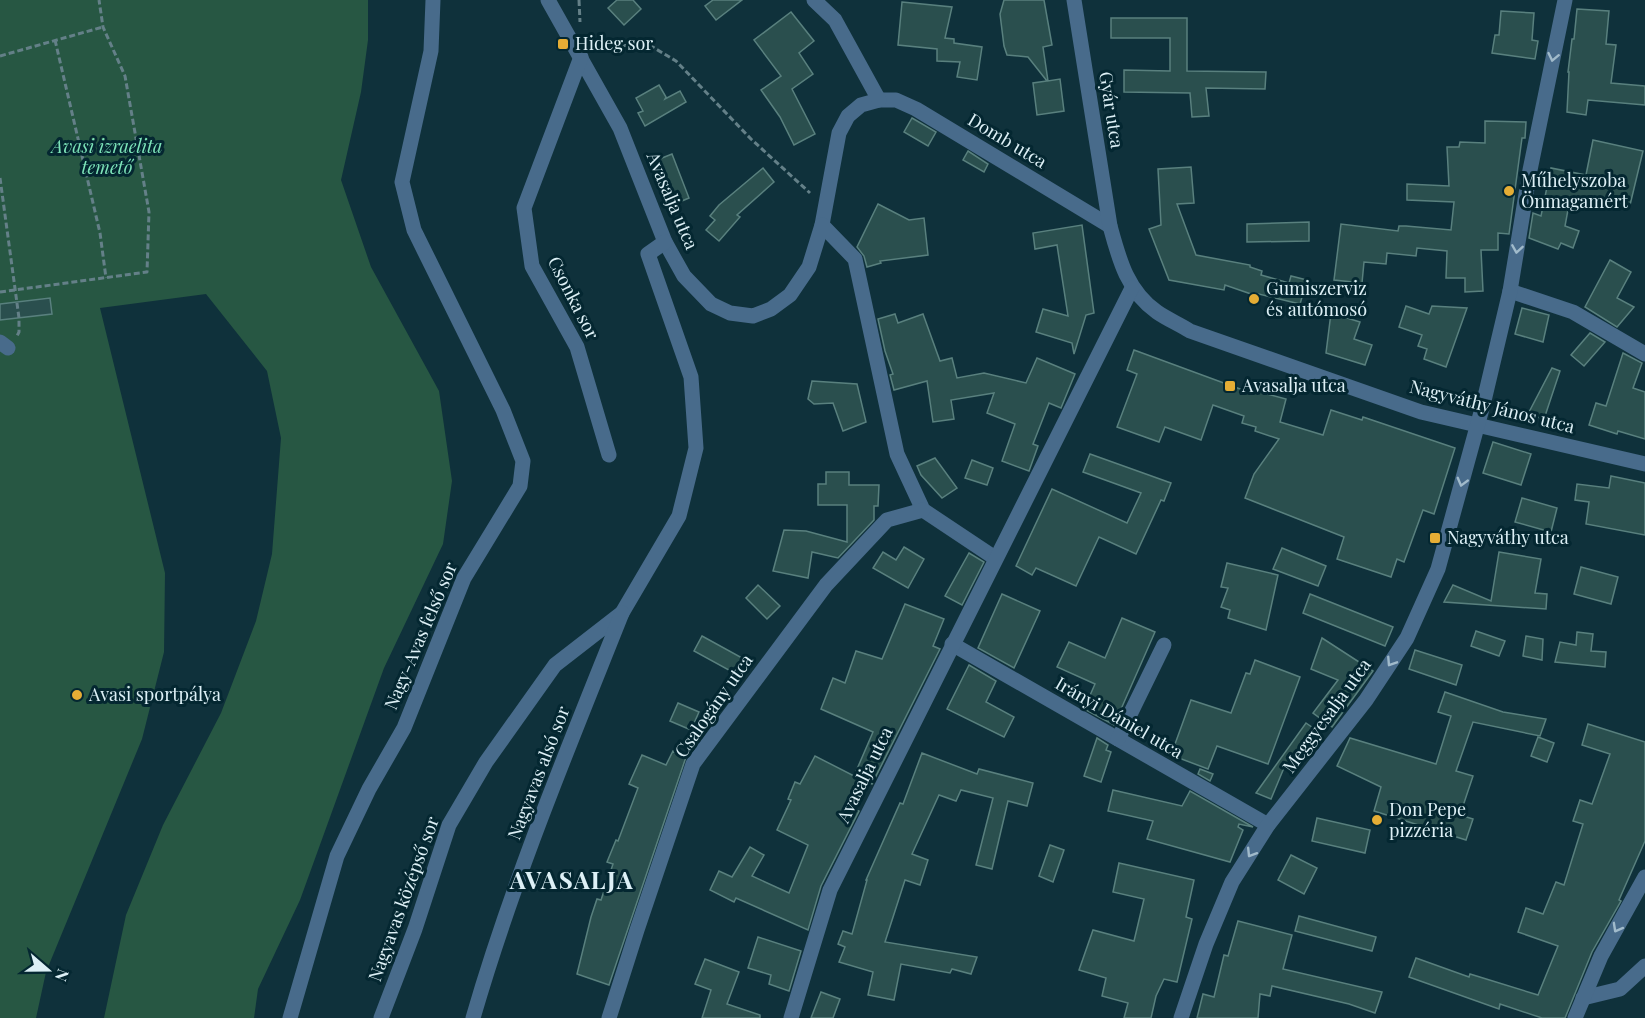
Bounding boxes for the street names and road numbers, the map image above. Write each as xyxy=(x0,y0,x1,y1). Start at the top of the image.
street label: Gyár utca xyxy=(1094,70,1130,150)
street label: Domb utca xyxy=(964,107,1051,173)
street label: Avasalja utca xyxy=(641,147,704,253)
street label: Csonka sor xyxy=(543,252,605,343)
street label: Nagyváthy János utca xyxy=(1407,374,1577,438)
street label: Nagy-Avas felső sor xyxy=(378,558,462,713)
street label: Csalogány utca xyxy=(669,649,758,762)
street label: Meggyesalja utca xyxy=(1277,653,1376,777)
street label: Irányi Dániel utca xyxy=(1051,671,1188,763)
street label: Nagyavas alsó sor xyxy=(502,702,575,843)
street label: Avasalja utca xyxy=(830,723,898,827)
street label: Nagyavas középső sor xyxy=(362,813,444,984)

